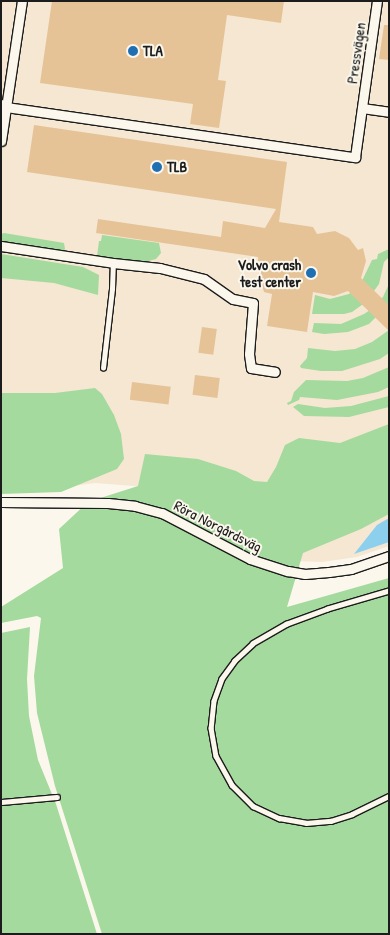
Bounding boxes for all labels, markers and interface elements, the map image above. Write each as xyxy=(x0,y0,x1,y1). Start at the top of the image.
street label: Pressvägen xyxy=(343,21,369,85)
place label: TLA xyxy=(143,42,163,60)
marker: TLA xyxy=(127,45,139,57)
place label: TLB xyxy=(167,158,187,176)
marker: TLB xyxy=(151,161,163,173)
place label: Volvo crash test center xyxy=(237,255,301,290)
marker: Volvo crash test center xyxy=(305,267,317,279)
street label: Röra Norgårdsväg xyxy=(171,496,265,556)

